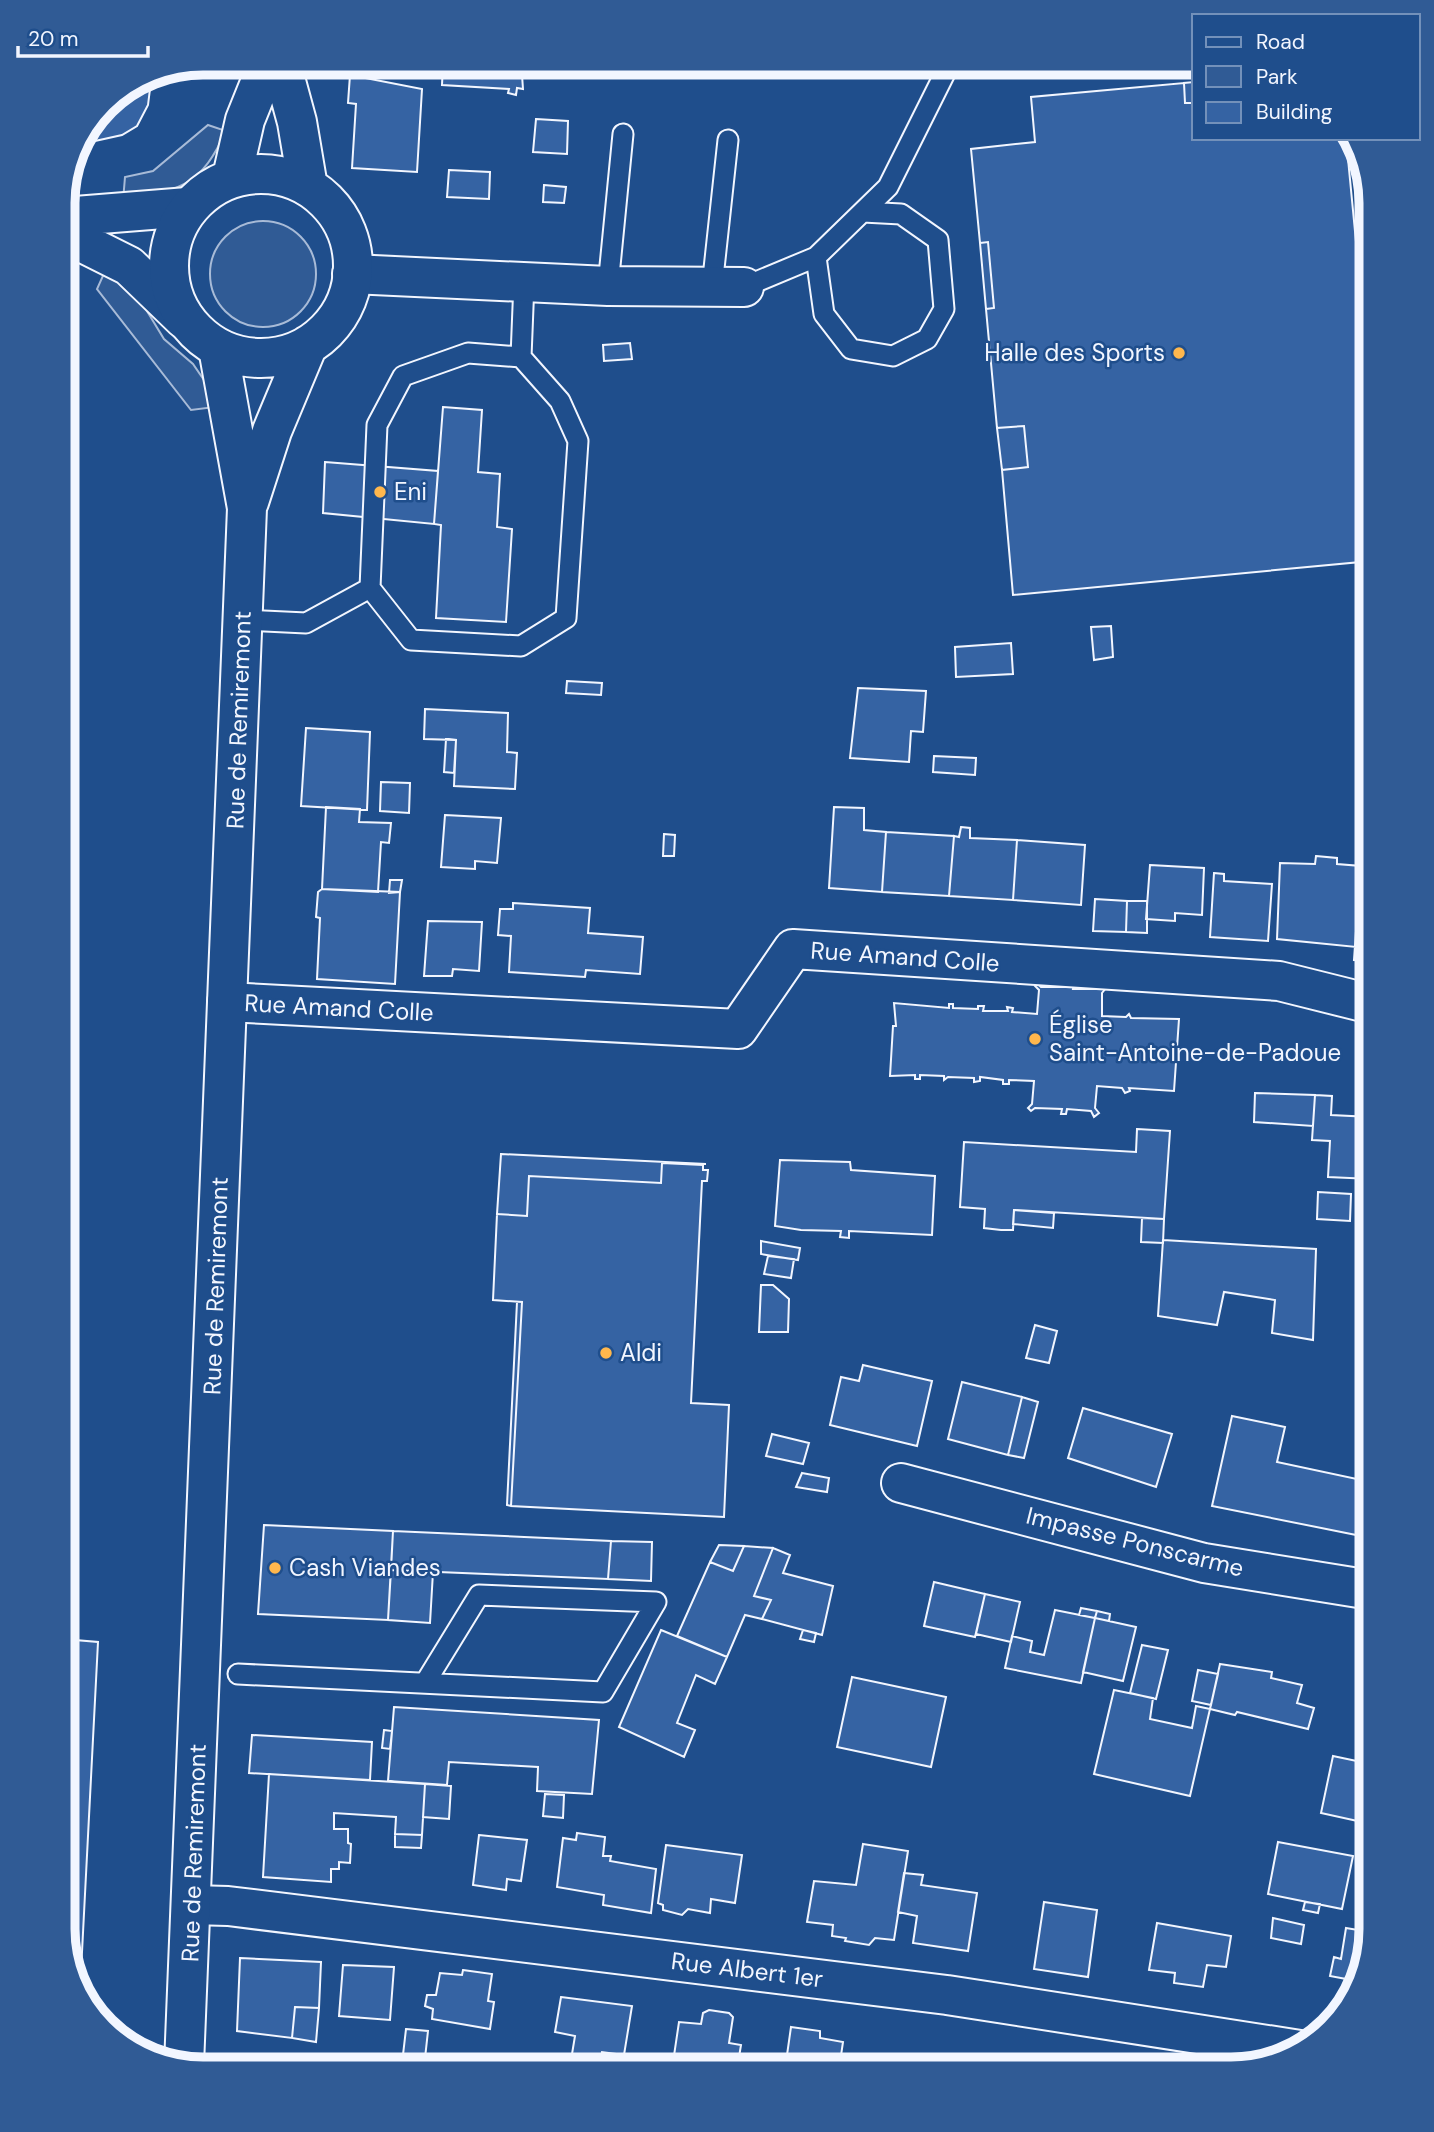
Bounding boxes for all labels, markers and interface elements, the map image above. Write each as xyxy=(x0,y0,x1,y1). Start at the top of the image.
scale bar xyxy=(18,14,147,58)
legend xyxy=(1192,14,1420,140)
text: 20 m xyxy=(28,25,79,53)
text: Road xyxy=(1256,28,1305,56)
text: Park xyxy=(1256,63,1298,91)
text: Building xyxy=(1256,98,1333,126)
place label: Halle des Sports xyxy=(984,337,1165,368)
marker: Halle des Sports xyxy=(1171,345,1187,361)
place label: Eni xyxy=(394,476,427,507)
marker: Eni xyxy=(372,484,388,500)
street label: Rue de Remiremont xyxy=(219,610,258,830)
street label: Rue Amand Colle xyxy=(809,934,1001,979)
street label: Rue Amand Colle xyxy=(244,987,434,1028)
place label: Église Saint-Antoine-de-Padoue xyxy=(1049,1009,1341,1068)
marker: Église Saint-Antoine-de-Padoue xyxy=(1027,1031,1043,1047)
street label: Rue de Remiremont xyxy=(196,1176,235,1396)
place label: Aldi xyxy=(620,1337,662,1368)
marker: Aldi xyxy=(598,1345,614,1361)
street label: Impasse Ponscarme xyxy=(1023,1499,1247,1584)
place label: Cash Viandes xyxy=(289,1552,441,1583)
marker: Cash Viandes xyxy=(267,1560,283,1576)
street label: Rue de Remiremont xyxy=(174,1743,213,1963)
street label: Rue Albert 1er xyxy=(669,1945,825,1994)

